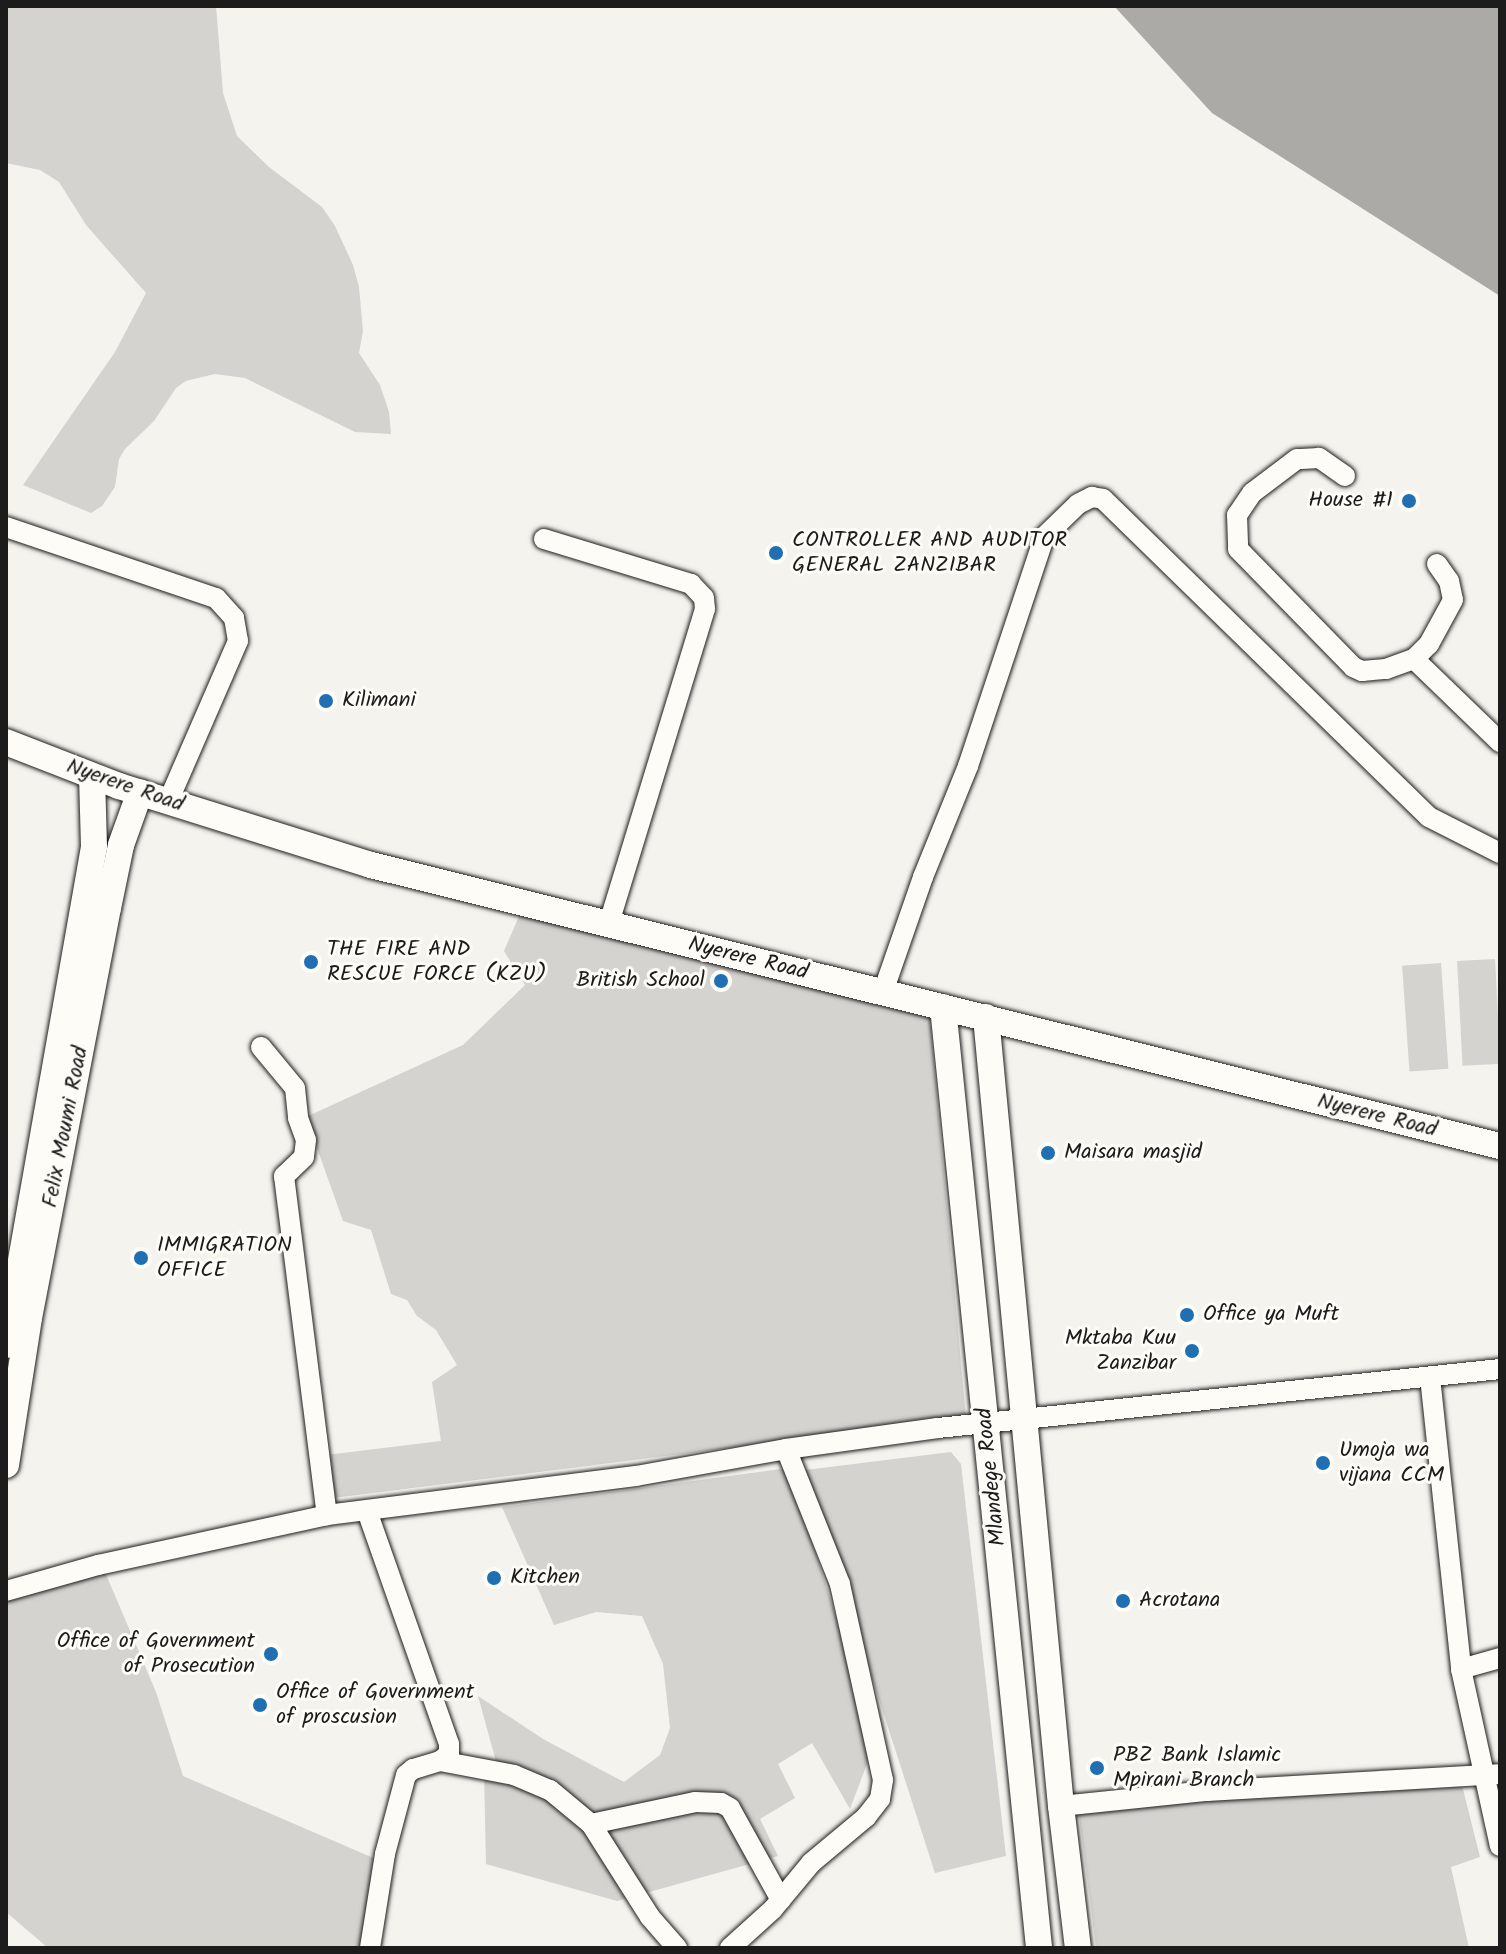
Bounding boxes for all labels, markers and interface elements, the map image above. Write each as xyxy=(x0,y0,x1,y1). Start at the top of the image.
place label: House #1 xyxy=(1308,488,1393,514)
marker: House #1 xyxy=(1400,492,1418,510)
place label: CONTROLLER AND AUDITOR GENERAL ZANZIBAR xyxy=(792,527,1067,578)
marker: CONTROLLER AND AUDITOR GENERAL ZANZIBAR xyxy=(767,544,785,562)
place label: Kilimani xyxy=(342,688,416,714)
marker: Kilimani xyxy=(317,692,335,710)
street label: Nyerere Road xyxy=(63,754,187,818)
street label: Nyerere Road xyxy=(685,931,811,987)
place label: THE FIRE AND RESCUE FORCE (KZU) xyxy=(327,936,547,988)
marker: THE FIRE AND RESCUE FORCE (KZU) xyxy=(302,953,320,971)
place label: British School xyxy=(576,968,705,994)
marker: British School xyxy=(712,972,730,990)
street label: Felix Moumi Road xyxy=(37,1044,95,1210)
street label: Nyerere Road xyxy=(1314,1088,1440,1144)
place label: Maisara masjid xyxy=(1064,1140,1202,1166)
marker: Maisara masjid xyxy=(1039,1144,1057,1162)
place label: IMMIGRATION OFFICE xyxy=(157,1232,292,1284)
marker: IMMIGRATION OFFICE xyxy=(132,1249,150,1267)
place label: Office ya Muft xyxy=(1203,1302,1339,1328)
marker: Office ya Muft xyxy=(1178,1306,1196,1324)
place label: Mktaba Kuu Zanzibar xyxy=(1065,1325,1176,1376)
marker: Mktaba Kuu Zanzibar xyxy=(1183,1342,1201,1360)
street label: Mlandege Road xyxy=(972,1407,1012,1547)
place label: Umoja wa vijana CCM xyxy=(1339,1437,1444,1488)
marker: Umoja wa vijana CCM xyxy=(1314,1454,1332,1472)
place label: Kitchen xyxy=(510,1565,580,1591)
marker: Kitchen xyxy=(485,1569,503,1587)
place label: Acrotana xyxy=(1139,1588,1220,1614)
marker: Acrotana xyxy=(1114,1592,1132,1610)
place label: Office of Government of Prosecution xyxy=(57,1628,255,1680)
marker: Office of Government of Prosecution xyxy=(262,1645,280,1663)
place label: Office of Government of proscusion xyxy=(276,1679,474,1730)
marker: Office of Government of proscusion xyxy=(251,1696,269,1714)
place label: PBZ Bank Islamic Mpirani Branch xyxy=(1113,1742,1281,1794)
marker: PBZ Bank Islamic Mpirani Branch xyxy=(1088,1759,1106,1777)

